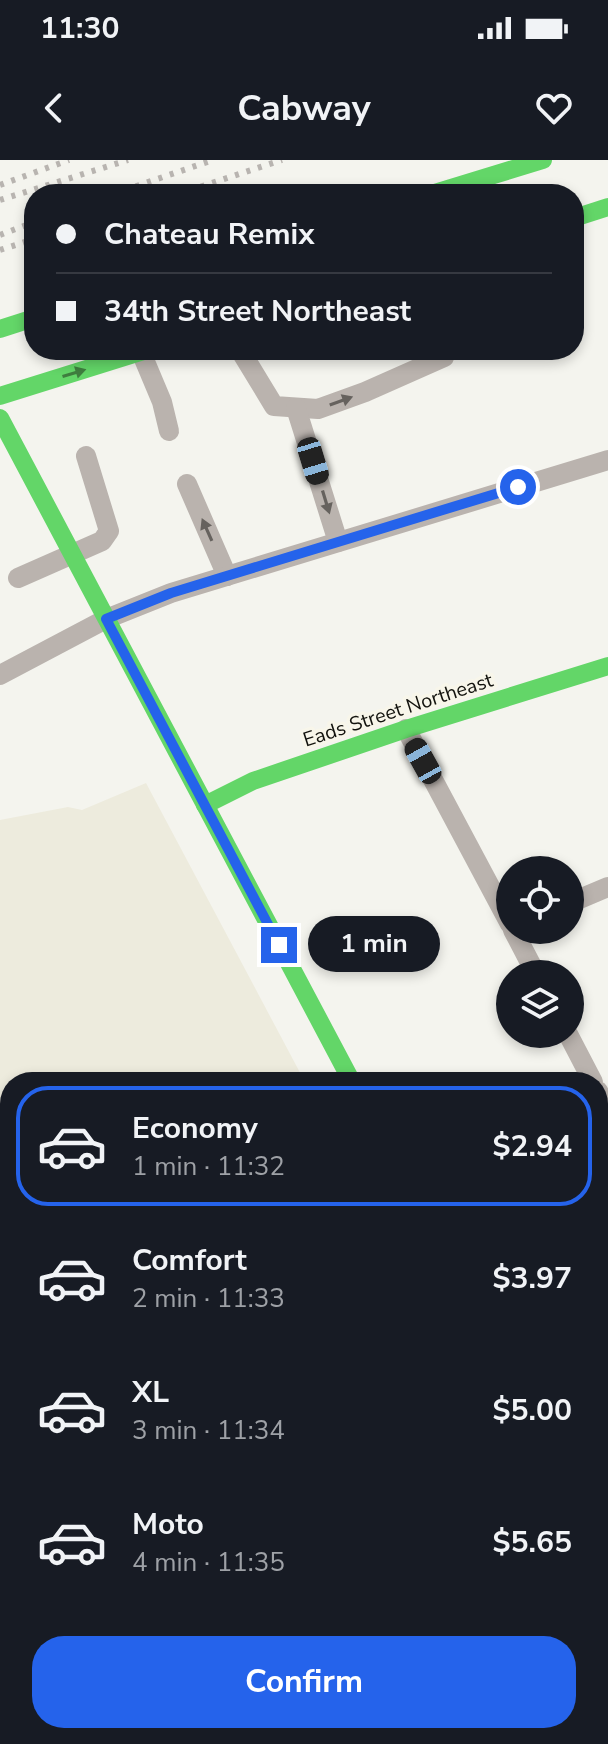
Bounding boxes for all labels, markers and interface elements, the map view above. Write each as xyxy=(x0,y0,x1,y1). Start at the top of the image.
text: 11:30 xyxy=(40,8,119,49)
text: Cabway xyxy=(237,84,371,133)
icon: back xyxy=(32,86,76,130)
icon: heart xyxy=(532,86,576,130)
text: Chateau Remix xyxy=(104,214,315,255)
text: 34th Street Northeast xyxy=(104,291,411,332)
one-way arrow xyxy=(62,366,86,379)
one-way arrow xyxy=(329,394,353,406)
car xyxy=(295,435,331,487)
route start xyxy=(500,469,536,505)
one-way arrow xyxy=(320,490,332,514)
one-way arrow xyxy=(200,518,213,542)
street label: Eads Street Northeast xyxy=(300,666,497,753)
car xyxy=(401,734,445,788)
map controls xyxy=(496,856,584,1048)
button: locate xyxy=(496,856,584,944)
callout: 1 min xyxy=(307,917,439,973)
text: 1 min xyxy=(340,926,408,961)
route end xyxy=(261,927,297,963)
button: layers xyxy=(496,960,584,1048)
text: Economy xyxy=(132,1108,258,1149)
icon: car xyxy=(36,1110,108,1182)
text: $2.94 xyxy=(493,1126,572,1167)
text: 1 min · 11:32 xyxy=(132,1149,285,1184)
text: Comfort xyxy=(132,1240,247,1281)
icon: car xyxy=(36,1242,108,1314)
text: $3.97 xyxy=(493,1258,572,1299)
text: 2 min · 11:33 xyxy=(132,1281,285,1316)
text: XL xyxy=(132,1372,169,1413)
icon: car xyxy=(36,1374,108,1446)
text: $5.00 xyxy=(493,1390,572,1431)
text: 3 min · 11:34 xyxy=(132,1413,285,1448)
text: Moto xyxy=(132,1504,204,1545)
icon: car xyxy=(36,1506,108,1578)
text: $5.65 xyxy=(493,1522,572,1563)
text: 4 min · 11:35 xyxy=(132,1545,285,1580)
button: Confirm xyxy=(32,1636,576,1728)

